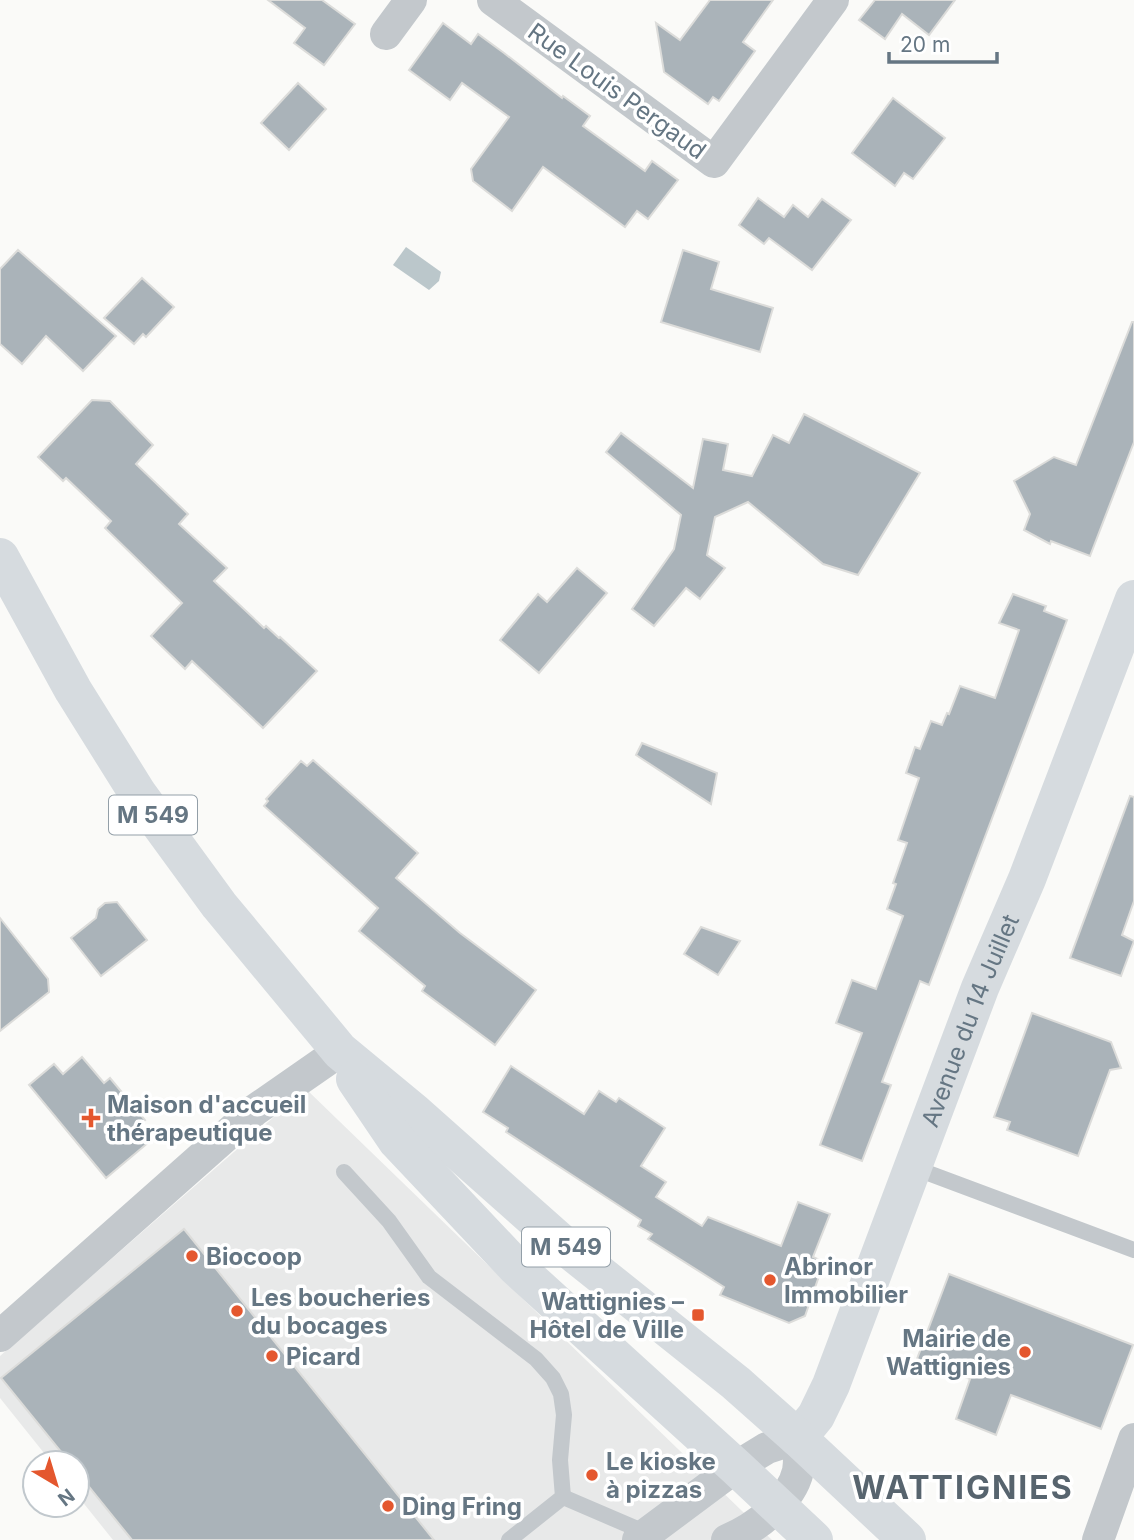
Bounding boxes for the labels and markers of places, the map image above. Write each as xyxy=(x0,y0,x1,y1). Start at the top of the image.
place label: Maison d'accueil thérapeutique xyxy=(107,1090,306,1147)
marker: Maison d'accueil thérapeutique xyxy=(81,1108,101,1128)
place label: Biocoop xyxy=(206,1242,302,1271)
marker: Biocoop xyxy=(184,1248,200,1264)
place label: Abrinor Immobilier xyxy=(784,1252,908,1309)
marker: Abrinor Immobilier xyxy=(762,1272,778,1288)
place label: Les boucheries du bocages xyxy=(251,1283,430,1340)
place label: Wattignies – Hôtel de Ville xyxy=(529,1287,684,1344)
marker: Les boucheries du bocages xyxy=(229,1303,245,1319)
marker: Wattignies – Hôtel de Ville xyxy=(690,1307,706,1323)
place label: Mairie de Wattignies xyxy=(886,1324,1011,1381)
place label: Picard xyxy=(286,1342,361,1371)
marker: Mairie de Wattignies xyxy=(1017,1344,1033,1360)
marker: Picard xyxy=(264,1348,280,1364)
place label: Le kioske à pizzas xyxy=(606,1447,716,1504)
marker: Le kioske à pizzas xyxy=(584,1467,600,1483)
place label: Ding Fring xyxy=(402,1492,522,1521)
marker: Ding Fring xyxy=(380,1498,396,1514)

